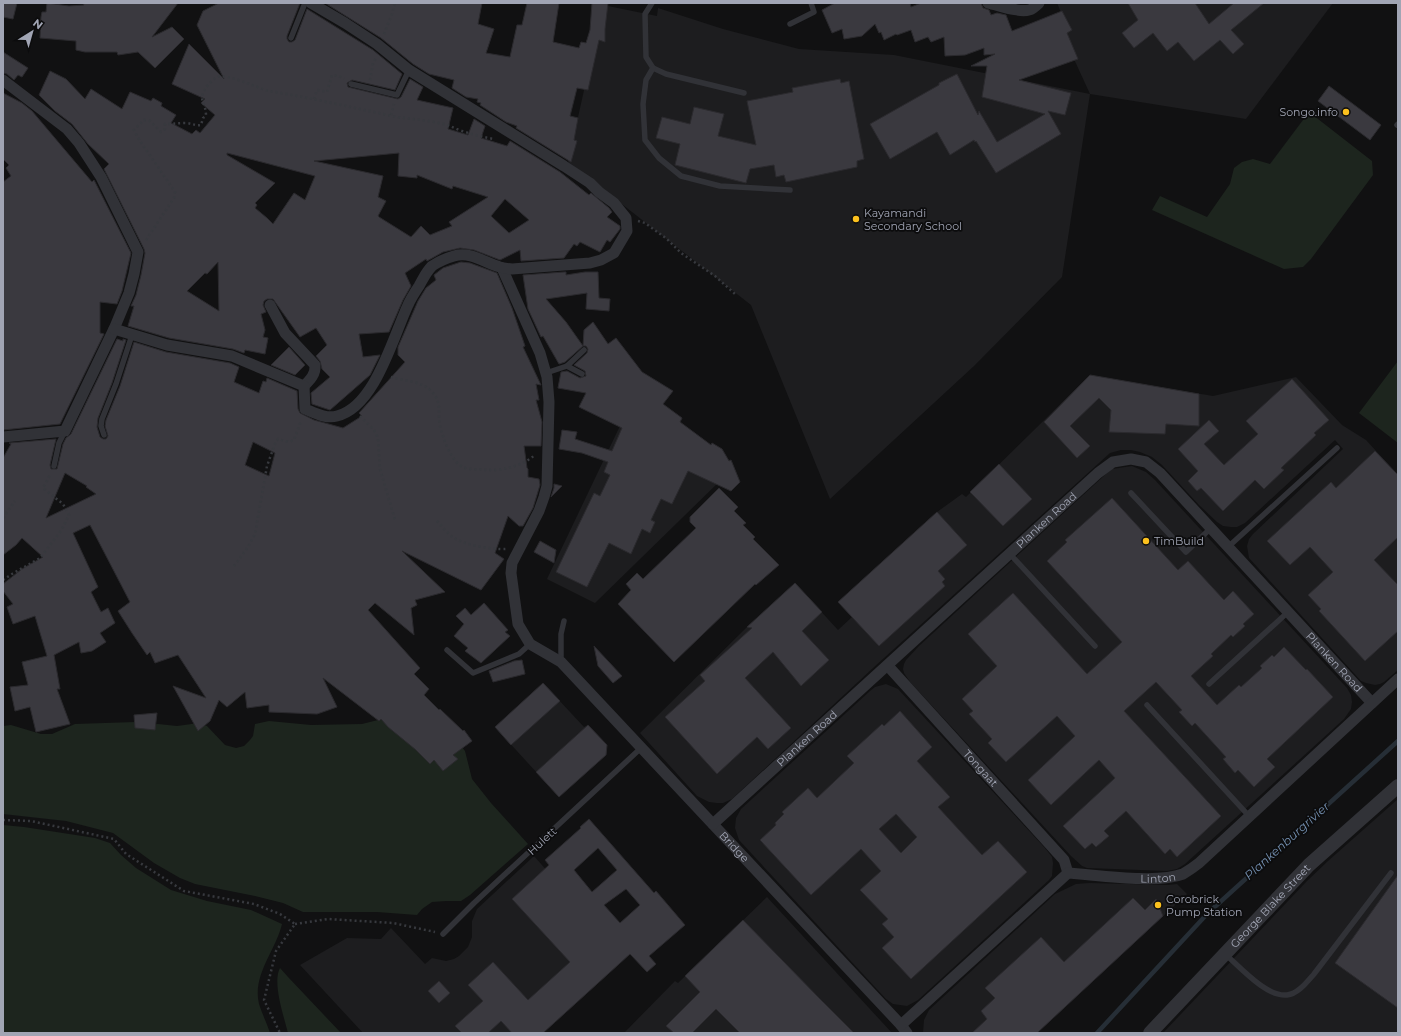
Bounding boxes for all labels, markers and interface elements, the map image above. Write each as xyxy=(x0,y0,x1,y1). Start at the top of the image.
north arrow xyxy=(12,12,52,52)
text: N xyxy=(30,16,46,32)
place label: Songo.info xyxy=(1279,105,1338,119)
marker: Songo.info xyxy=(1341,107,1351,117)
place label: Kayamandi Secondary School xyxy=(864,206,962,233)
marker: Kayamandi Secondary School xyxy=(851,214,861,224)
street label: Planken Road xyxy=(1013,489,1079,551)
place label: TimBuild xyxy=(1154,534,1204,548)
marker: TimBuild xyxy=(1141,536,1151,546)
street label: Planken Road xyxy=(1303,629,1365,695)
street label: Planken Road xyxy=(774,707,840,770)
street label: Tongaat xyxy=(960,747,1001,790)
water label: Plankenburgrivier xyxy=(1241,798,1332,883)
street label: Hulett xyxy=(525,824,560,858)
street label: Bridge xyxy=(716,828,752,865)
street label: George Blake Street xyxy=(1227,861,1314,951)
street label: Linton xyxy=(1140,869,1177,886)
place label: Corobrick Pump Station xyxy=(1166,892,1243,919)
marker: Corobrick Pump Station xyxy=(1153,900,1163,910)

